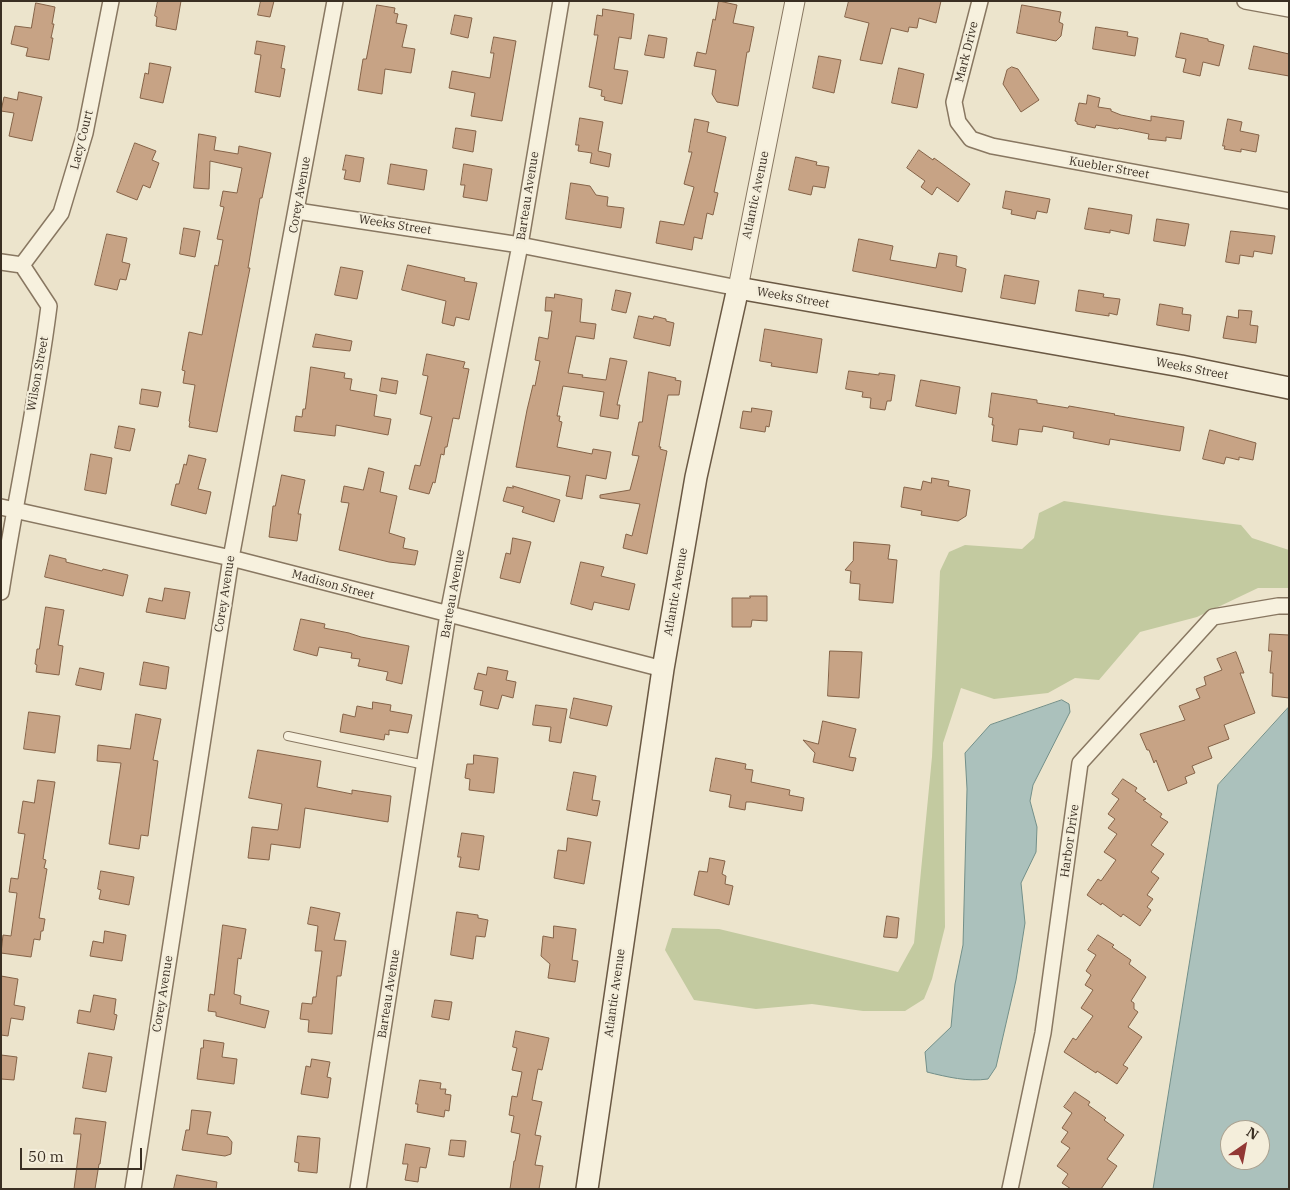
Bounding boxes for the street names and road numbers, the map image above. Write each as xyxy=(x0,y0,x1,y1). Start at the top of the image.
street label: Mark Drive xyxy=(952,20,982,84)
street label: Lacy Court xyxy=(68,109,96,171)
street label: Atlantic Avenue xyxy=(740,150,772,240)
street label: Barteau Avenue xyxy=(514,151,542,241)
street label: Kuebler Street xyxy=(1068,154,1150,182)
street label: Corey Avenue xyxy=(286,156,314,234)
street label: Weeks Street xyxy=(358,212,432,238)
street label: Weeks Street xyxy=(756,285,830,311)
street label: Wilson Street xyxy=(24,336,52,412)
street label: Weeks Street xyxy=(1155,355,1229,383)
street label: Atlantic Avenue xyxy=(661,547,691,637)
street label: Barteau Avenue xyxy=(438,549,468,639)
street label: Corey Avenue xyxy=(212,555,238,633)
street label: Madison Street xyxy=(290,567,376,603)
street label: Harbor Drive xyxy=(1058,803,1082,879)
street label: Atlantic Avenue xyxy=(602,948,628,1038)
street label: Barteau Avenue xyxy=(375,949,403,1039)
street label: Corey Avenue xyxy=(150,955,176,1033)

